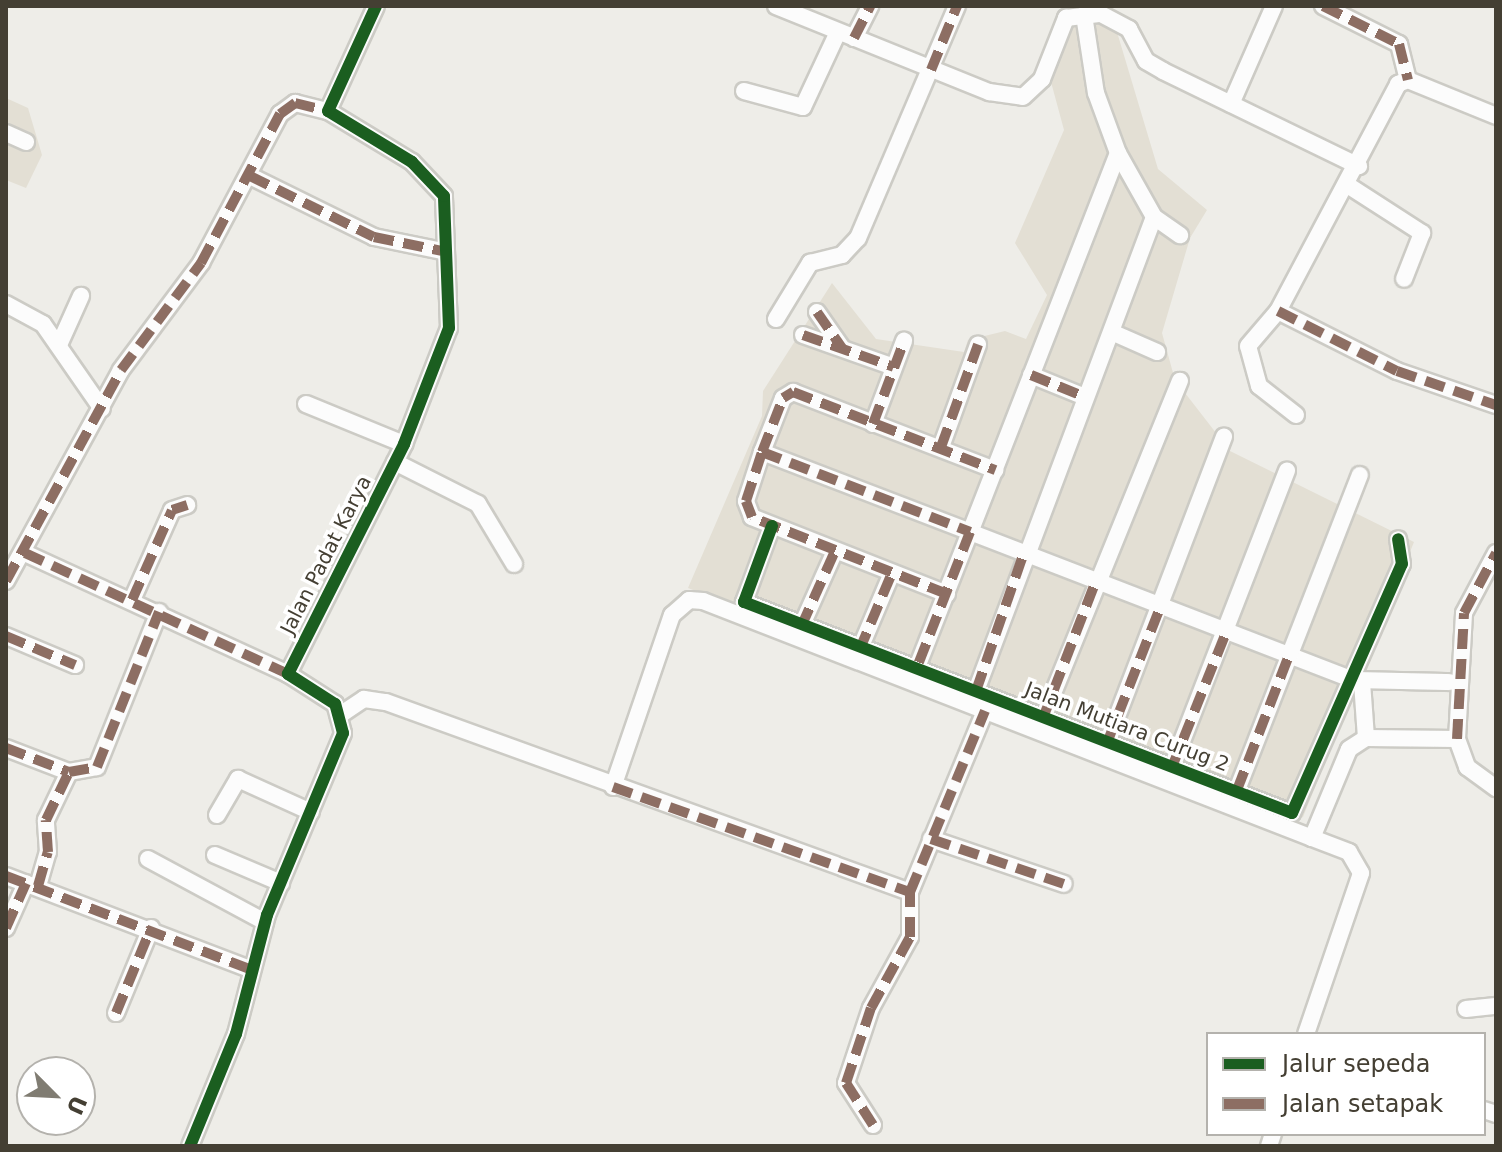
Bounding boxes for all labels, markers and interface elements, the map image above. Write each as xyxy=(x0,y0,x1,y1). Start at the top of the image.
street label: Jalan Padat Karya xyxy=(276,472,376,638)
street label: Jalan Mutiara Curug 2 xyxy=(1022,677,1232,777)
legend xyxy=(1206,1032,1486,1136)
text: Jalur sepeda xyxy=(1282,1050,1430,1078)
north arrow xyxy=(16,1056,96,1136)
text: Jalan setapak xyxy=(1282,1090,1443,1118)
text: U xyxy=(62,1092,92,1118)

